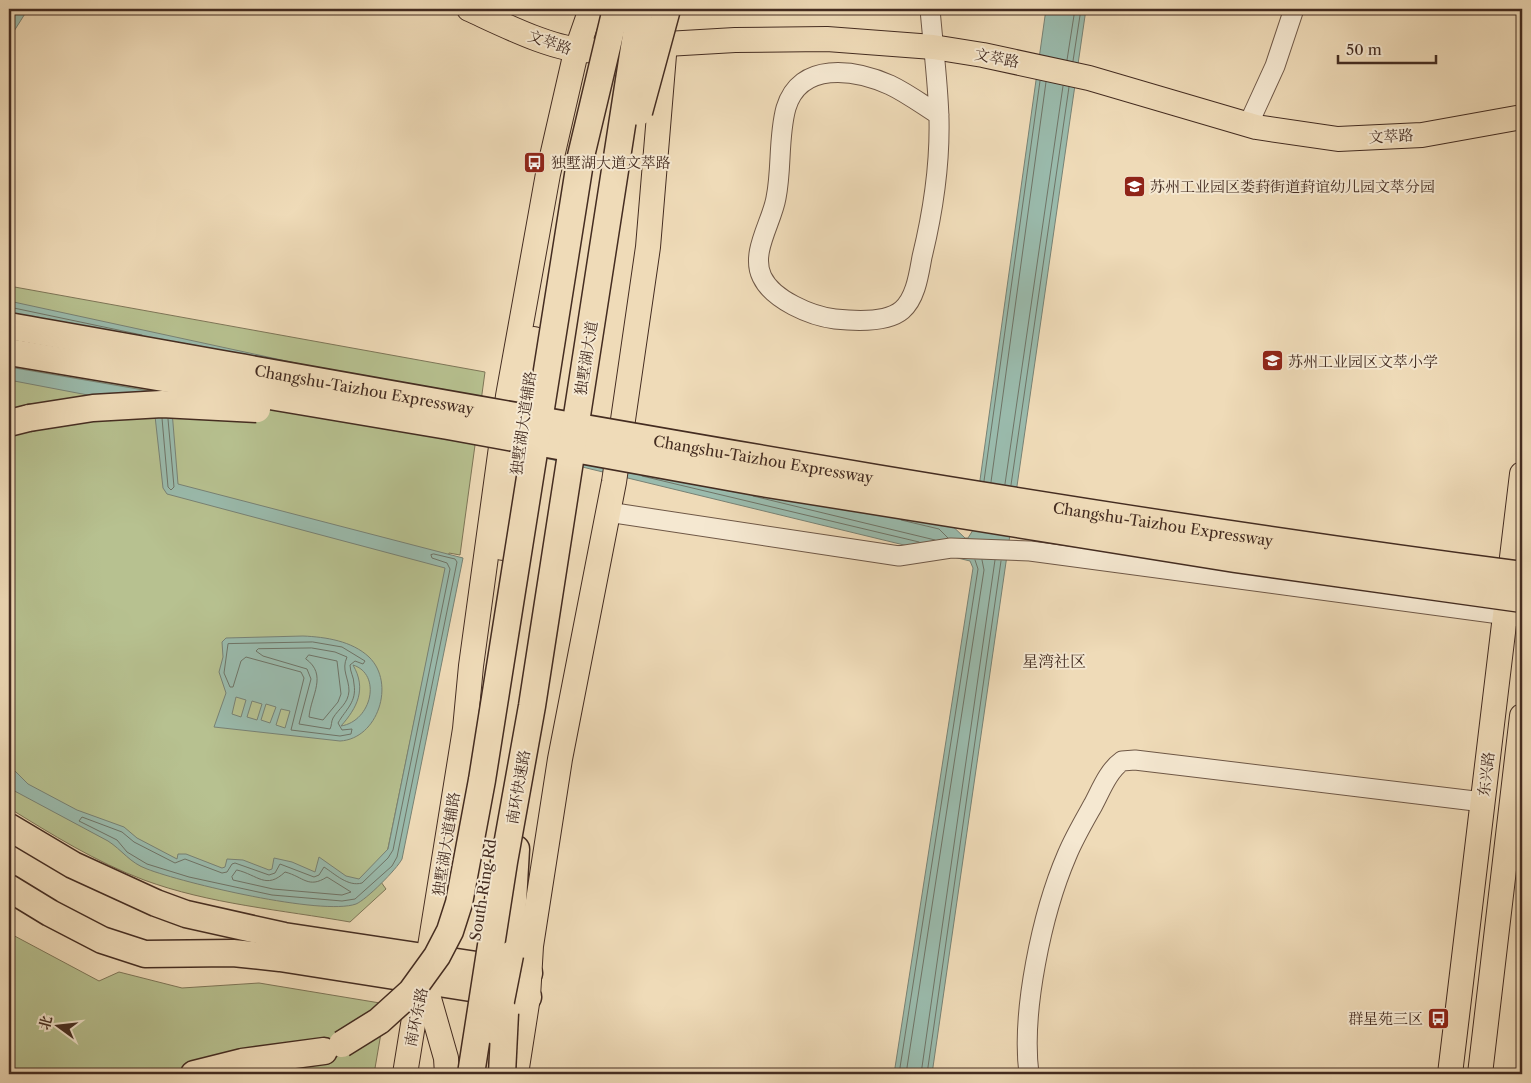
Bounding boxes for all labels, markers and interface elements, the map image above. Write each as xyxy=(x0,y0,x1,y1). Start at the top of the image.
street label: 文萃路 xyxy=(526,26,574,58)
scale bar xyxy=(1338,32,1436,64)
text: 50 m xyxy=(1346,40,1382,59)
street label: 文萃路 xyxy=(973,44,1021,72)
street label: 文萃路 xyxy=(1368,125,1414,147)
bus stop icon: 独墅湖大道文萃路 xyxy=(523,150,547,174)
place label: 独墅湖大道文萃路 xyxy=(551,153,671,172)
school or university icon: 苏州工业园区娄葑街道葑谊幼儿园文萃分园 xyxy=(1122,174,1146,198)
place label: 苏州工业园区娄葑街道葑谊幼儿园文萃分园 xyxy=(1150,177,1435,196)
street label: 独墅湖大道 xyxy=(571,319,601,397)
school or university icon: 苏州工业园区文萃小学 xyxy=(1260,349,1284,373)
place label: 苏州工业园区文萃小学 xyxy=(1288,352,1438,371)
street label: Changshu-Taizhou Expressway xyxy=(253,360,476,418)
street label: 独墅湖大道辅路 xyxy=(506,370,540,476)
street label: Changshu-Taizhou Expressway xyxy=(652,431,875,487)
street label: Changshu-Taizhou Expressway xyxy=(1052,497,1275,550)
district label: 星湾社区 xyxy=(1022,651,1086,671)
street label: 南环快速路 xyxy=(502,748,534,826)
street label: 东兴路 xyxy=(1474,751,1498,797)
street label: 独墅湖大道辅路 xyxy=(428,791,464,897)
street label: South Ring Rd xyxy=(466,838,500,942)
street label: 南环东路 xyxy=(400,986,432,1048)
north arrow xyxy=(32,1000,82,1050)
bus stop icon: 群星苑三区 xyxy=(1427,1006,1451,1030)
place label: 群星苑三区 xyxy=(1348,1009,1423,1028)
text: 北 xyxy=(35,1014,56,1032)

